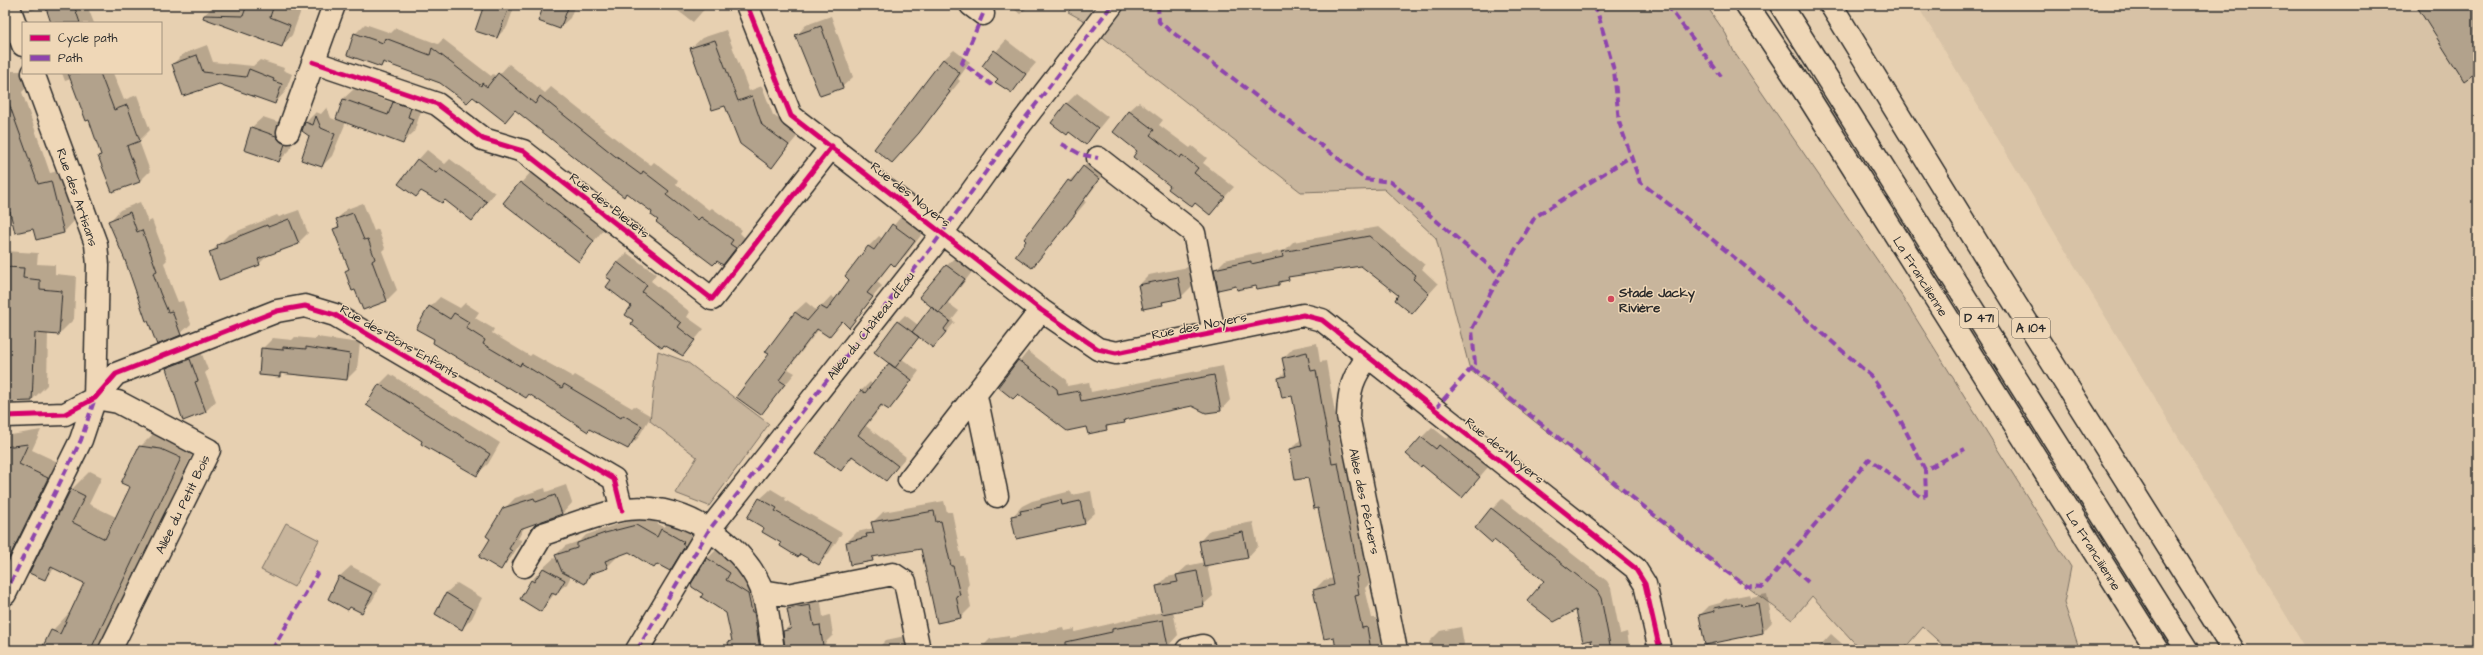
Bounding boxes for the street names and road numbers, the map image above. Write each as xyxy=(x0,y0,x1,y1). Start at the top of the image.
street label: Rue des Artisans xyxy=(52,146,102,249)
street label: Rue des Noyers xyxy=(866,158,954,233)
street label: Rue des Bleuets xyxy=(566,169,654,243)
street label: La Francilienne xyxy=(1888,233,1952,320)
street label: Allée du Château d'Eau xyxy=(823,267,919,383)
street label: Rue des Bons Enfants xyxy=(336,300,463,384)
street label: Rue des Noyers xyxy=(1150,308,1249,345)
road number: D 471 xyxy=(1960,308,1998,328)
road number: A 104 xyxy=(2012,318,2050,338)
street label: Rue des Noyers xyxy=(1460,413,1548,489)
street label: Allée des Pêchers xyxy=(1344,447,1384,556)
street label: Allée du Petit Bois xyxy=(151,451,215,557)
street label: La Francilienne xyxy=(2061,507,2125,594)

